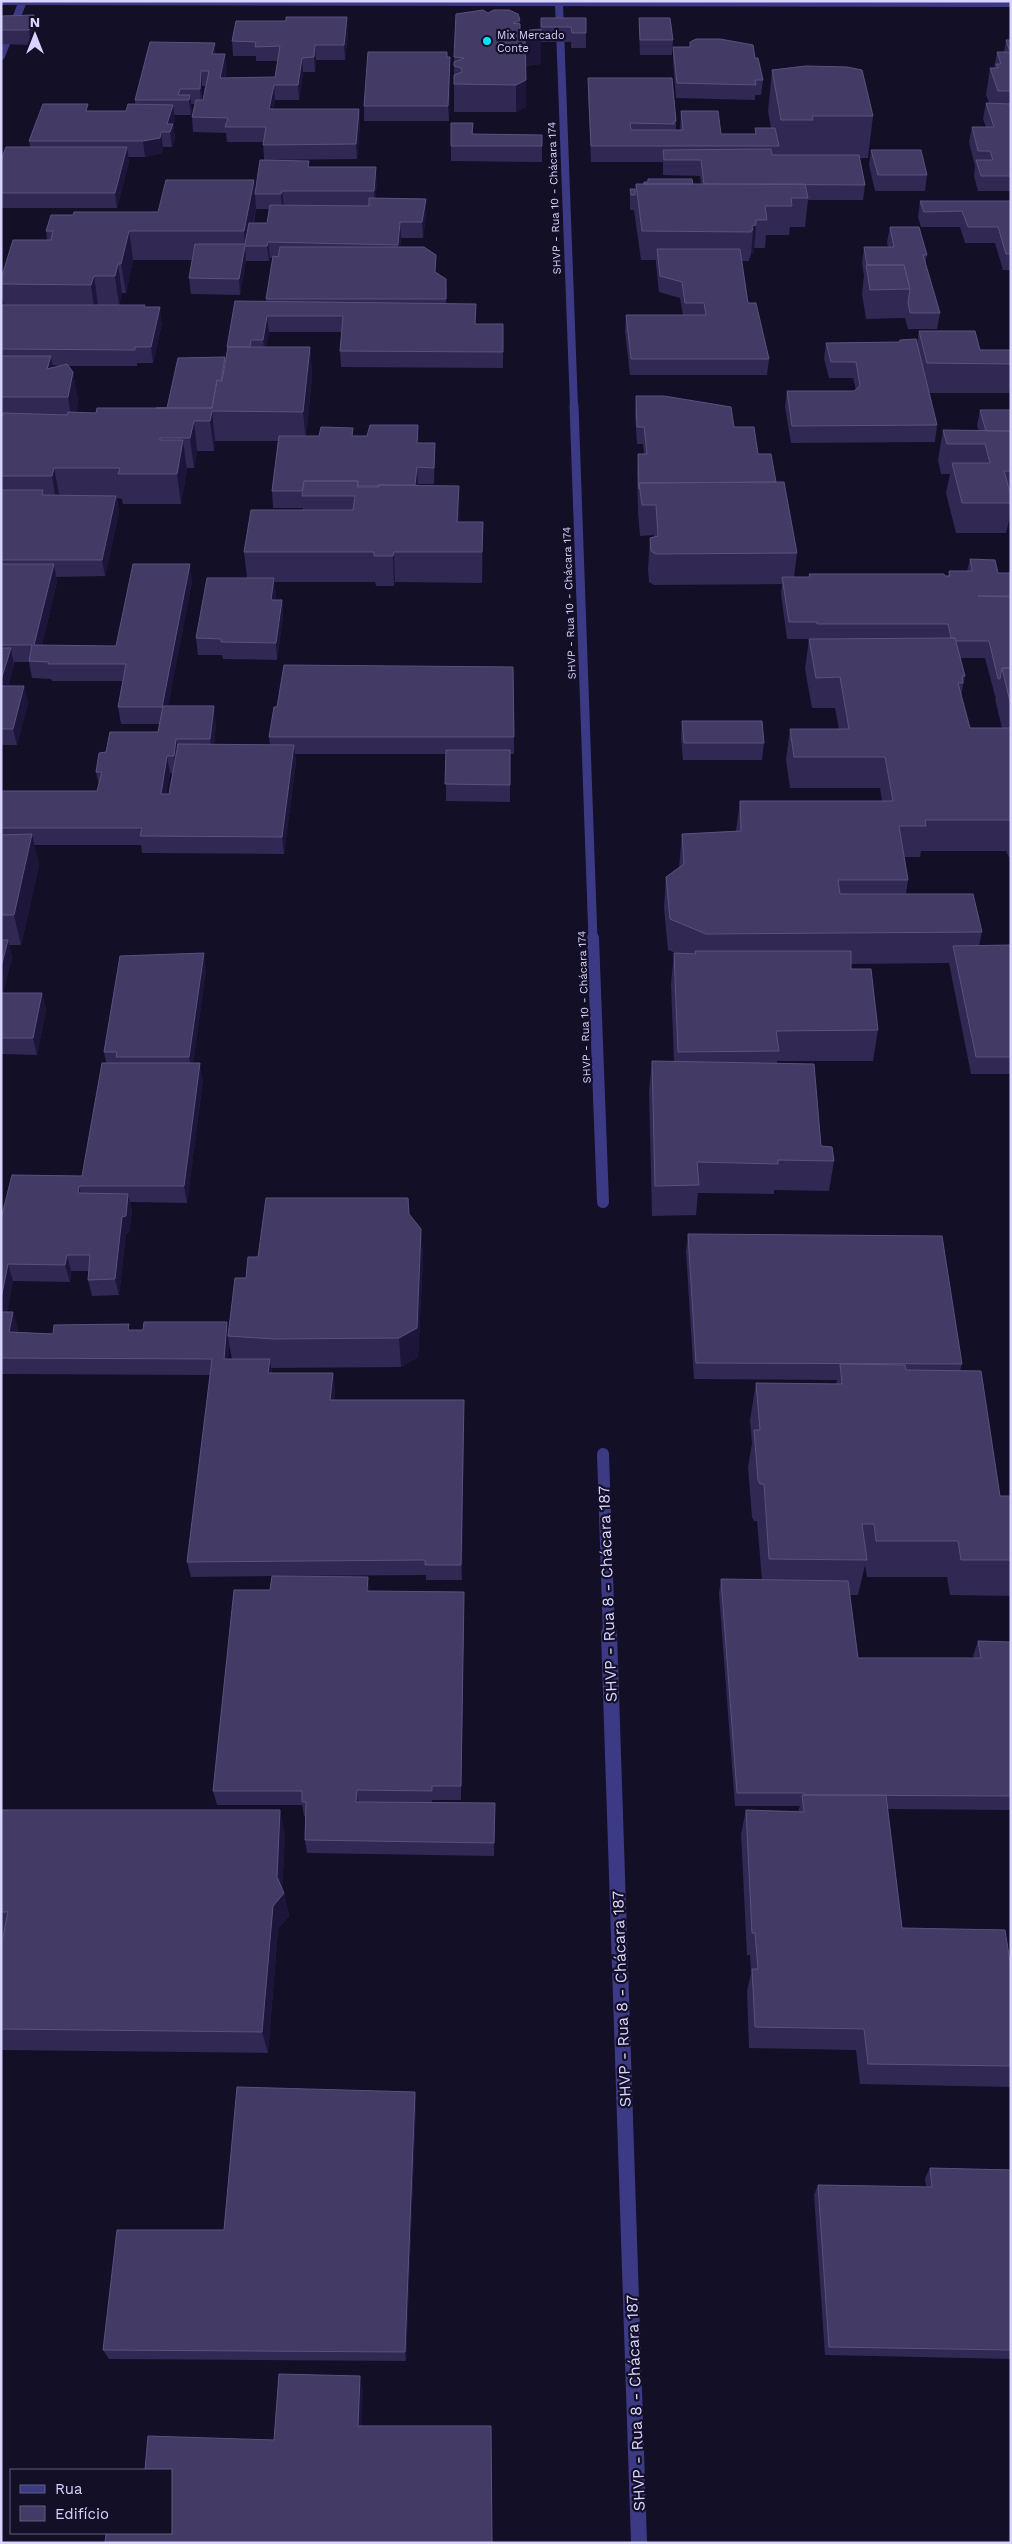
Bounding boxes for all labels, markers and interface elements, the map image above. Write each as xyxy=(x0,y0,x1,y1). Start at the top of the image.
north arrow xyxy=(10,10,60,60)
text: N xyxy=(30,14,40,30)
place label: Mix Mercado Conte xyxy=(497,29,565,55)
marker: Mix Mercado Conte xyxy=(481,35,493,47)
street label: SHVP - Rua 10 - Chácara 174 xyxy=(545,121,564,275)
street label: SHVP - Rua 10 - Chácara 174 xyxy=(560,526,579,680)
street label: SHVP - Rua 10 - Chácara 174 xyxy=(575,930,594,1084)
street label: SHVP - Rua 8 - Chácara 187 xyxy=(594,1485,621,1703)
street label: SHVP - Rua 8 - Chácara 187 xyxy=(608,1890,635,2108)
street label: SHVP - Rua 8 - Chácara 187 xyxy=(622,2294,649,2512)
legend xyxy=(10,2469,172,2534)
text: Rua xyxy=(55,2480,83,2498)
text: Edifício xyxy=(55,2505,109,2523)

